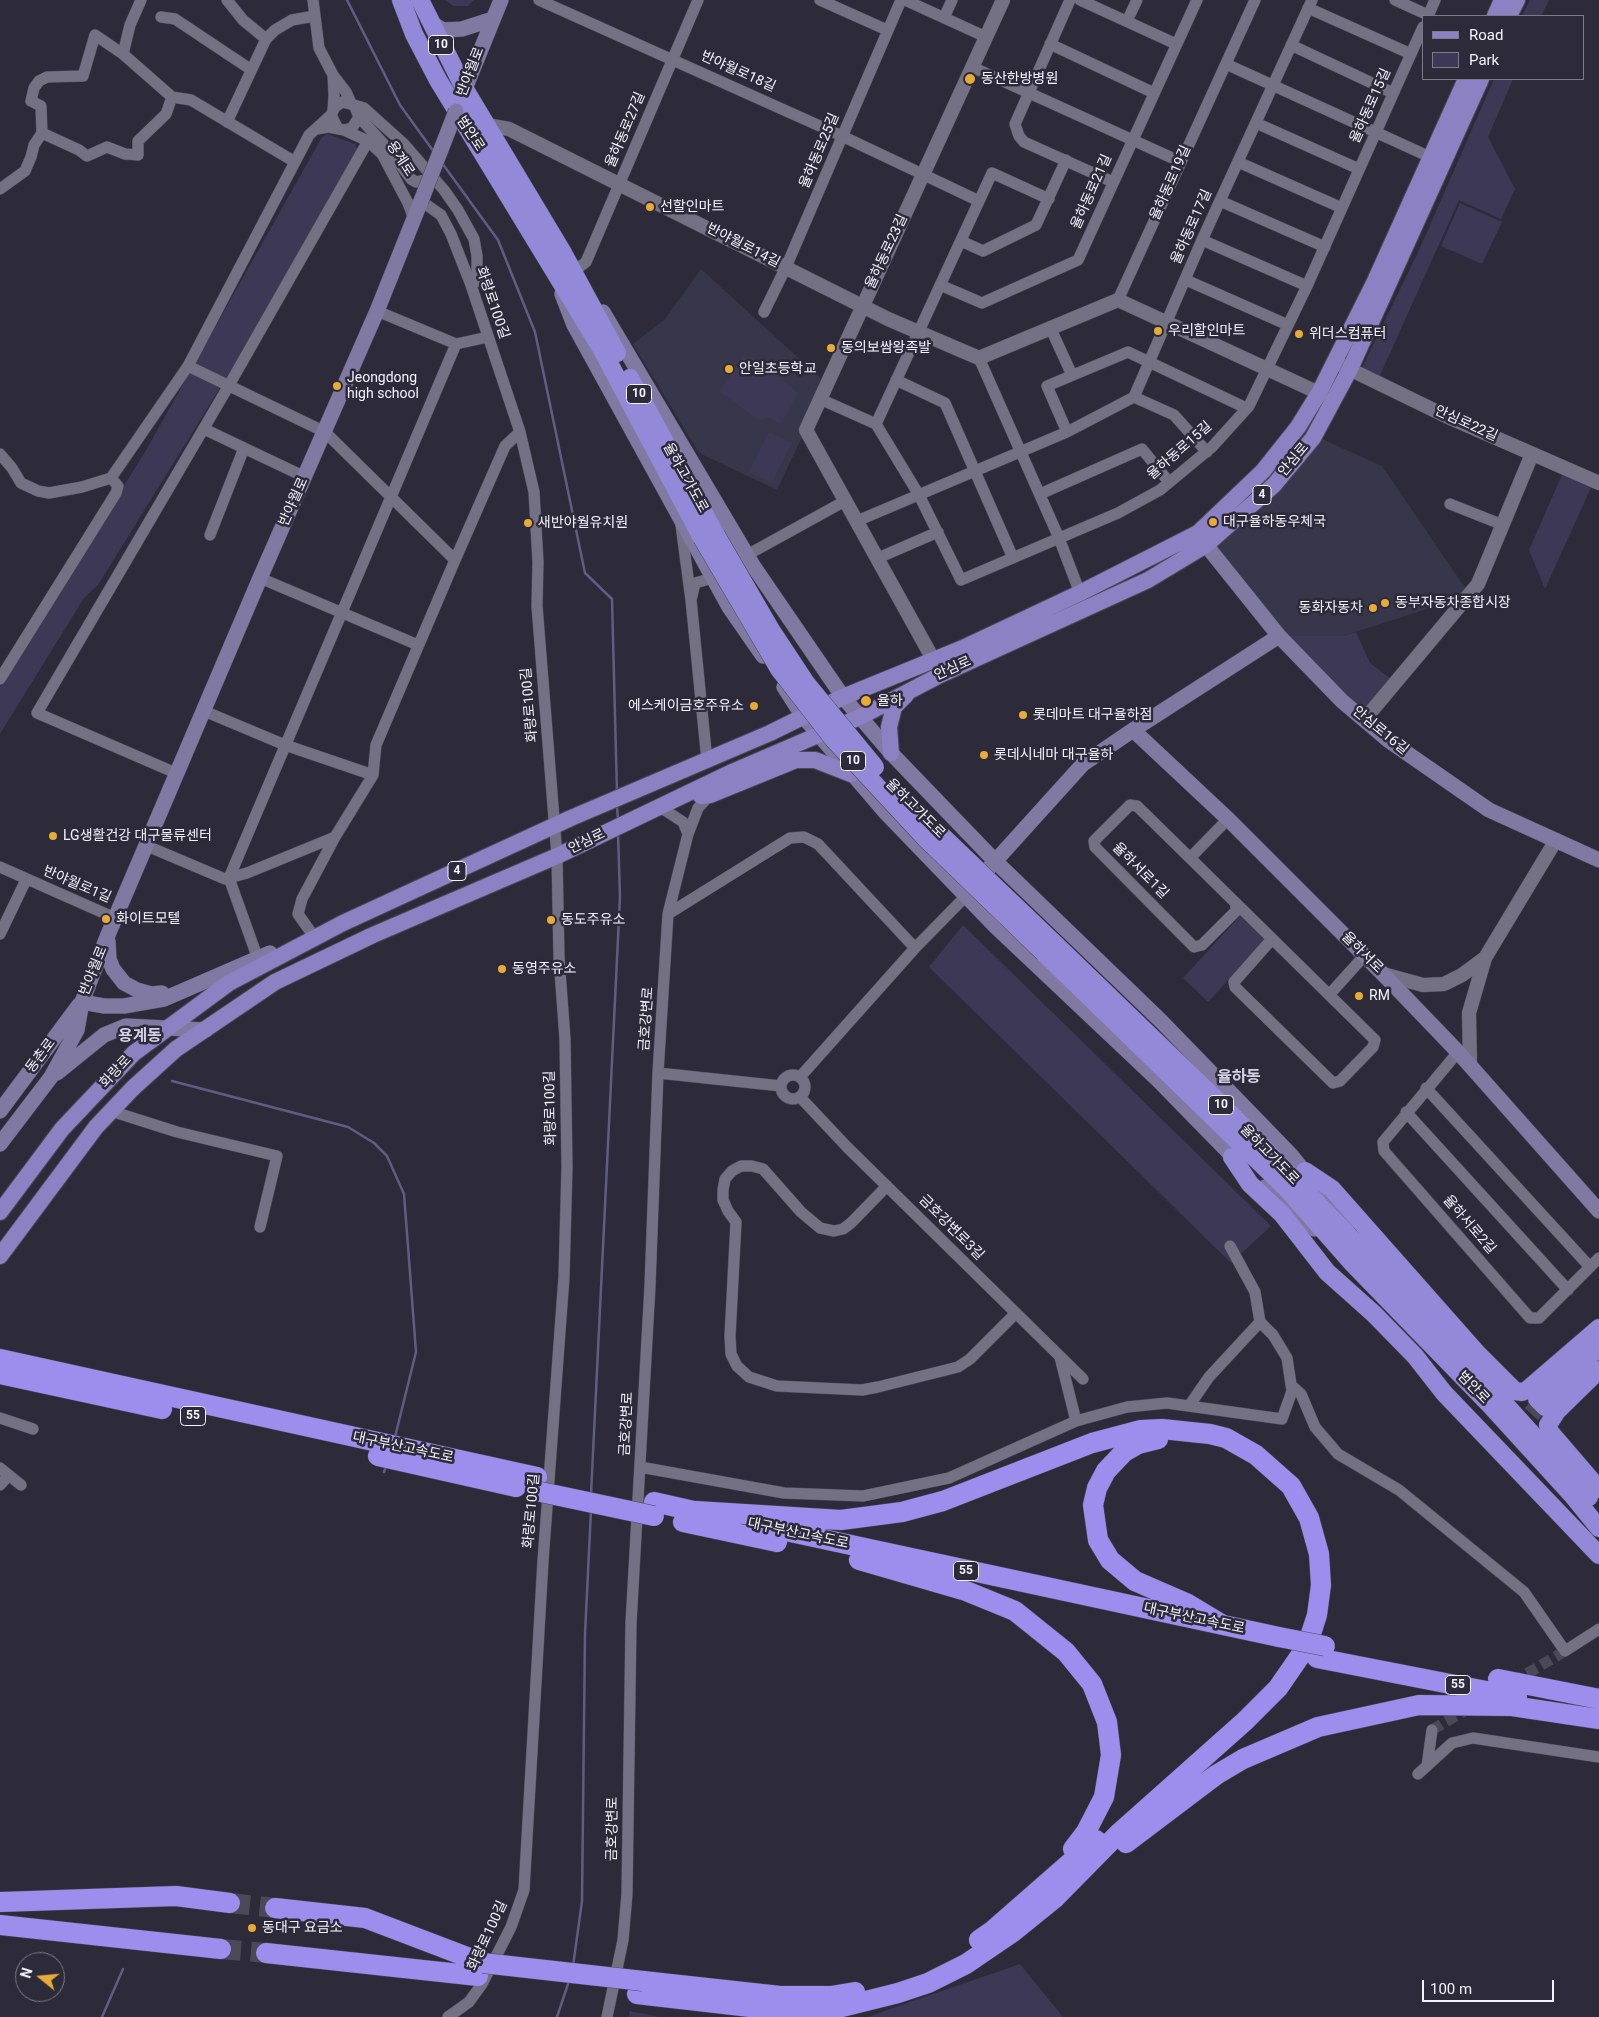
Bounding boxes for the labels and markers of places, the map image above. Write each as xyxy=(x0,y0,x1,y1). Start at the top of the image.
place label: 동산한방병원 xyxy=(981,71,1058,87)
marker: 동산한방병원 xyxy=(963,72,977,86)
place label: 선할인마트 xyxy=(660,199,724,215)
marker: 선할인마트 xyxy=(644,201,656,213)
place label: 우리할인마트 xyxy=(1168,323,1245,339)
marker: 우리할인마트 xyxy=(1152,325,1164,337)
place label: 위더스컴퓨터 xyxy=(1309,326,1386,342)
marker: 위더스컴퓨터 xyxy=(1293,328,1305,340)
place label: 동의보쌈왕족발 xyxy=(841,340,931,356)
marker: 동의보쌈왕족발 xyxy=(825,342,837,354)
place label: 안일초등학교 xyxy=(739,361,816,377)
marker: 안일초등학교 xyxy=(723,363,735,375)
place label: Jeongdong high school xyxy=(347,370,419,402)
marker: Jeongdong high school xyxy=(331,380,343,392)
place label: 대구율하동우체국 xyxy=(1223,514,1326,530)
place label: 새반야월유치원 xyxy=(538,515,628,531)
marker: 대구율하동우체국 xyxy=(1207,516,1219,528)
marker: 새반야월유치원 xyxy=(522,517,534,529)
place label: 동부자동차종합시장 xyxy=(1395,595,1511,611)
marker: 동부자동차종합시장 xyxy=(1379,597,1391,609)
place label: 동화자동차 xyxy=(1299,600,1363,616)
marker: 동화자동차 xyxy=(1367,602,1379,614)
place label: 율하 xyxy=(877,693,903,709)
marker: 율하 xyxy=(859,694,873,708)
place label: 에스케이금호주유소 xyxy=(628,698,744,714)
marker: 에스케이금호주유소 xyxy=(748,700,760,712)
place label: 롯데마트 대구율하점 xyxy=(1033,707,1152,723)
marker: 롯데마트 대구율하점 xyxy=(1017,709,1029,721)
place label: 롯데시네마 대구율하 xyxy=(994,747,1113,763)
marker: 롯데시네마 대구율하 xyxy=(978,749,990,761)
place label: LG생활건강 대구물류센터 xyxy=(63,828,212,844)
marker: LG생활건강 대구물류센터 xyxy=(47,830,59,842)
place label: 화이트모텔 xyxy=(116,911,180,927)
place label: 동도주유소 xyxy=(561,912,625,928)
marker: 화이트모텔 xyxy=(100,913,112,925)
marker: 동도주유소 xyxy=(545,914,557,926)
place label: 동영주유소 xyxy=(512,961,576,977)
marker: 동영주유소 xyxy=(496,963,508,975)
place label: RM xyxy=(1369,988,1390,1004)
marker: RM xyxy=(1353,990,1365,1002)
place label: 동대구 요금소 xyxy=(262,1920,343,1936)
marker: 동대구 요금소 xyxy=(246,1922,258,1934)

